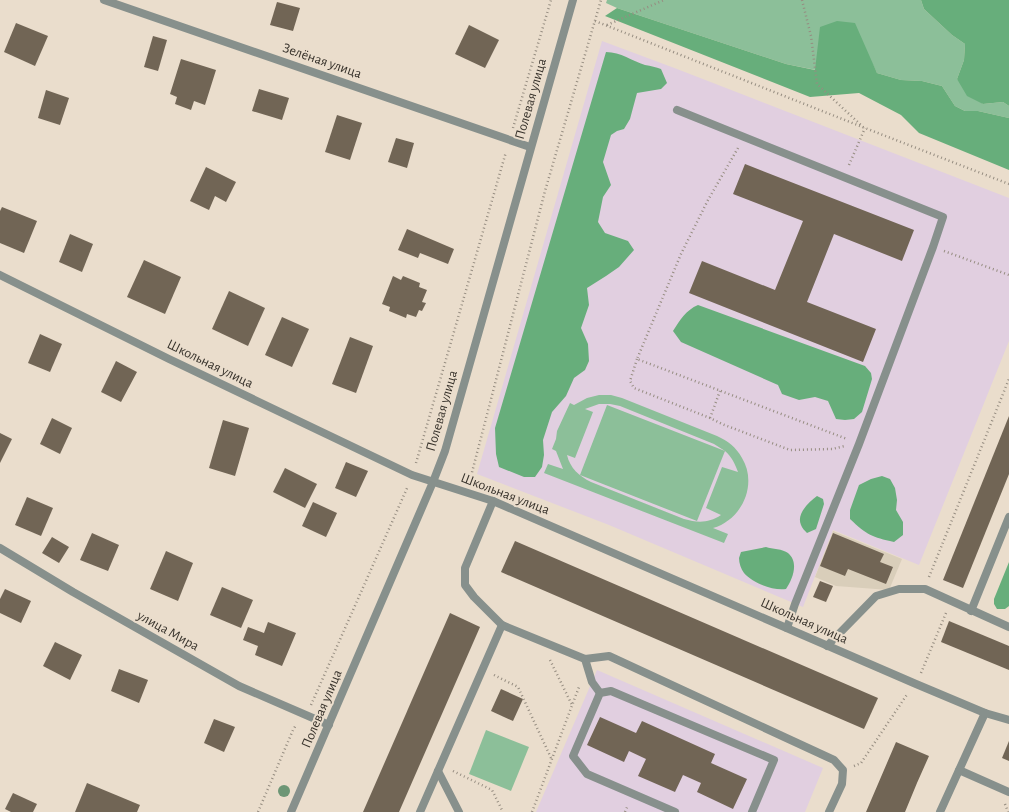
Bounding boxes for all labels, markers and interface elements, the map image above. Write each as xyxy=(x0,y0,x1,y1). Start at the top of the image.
street label: Зелёная улица xyxy=(281,41,364,81)
street label: Полевая улица xyxy=(513,56,549,141)
street label: Школьная улица xyxy=(165,337,256,391)
street label: Полевая улица xyxy=(424,368,460,453)
street label: Школьная улица xyxy=(459,471,552,518)
street label: Школьная улица xyxy=(758,596,850,647)
street label: улица Мира xyxy=(134,608,202,654)
street label: Полевая улица xyxy=(299,667,345,750)

